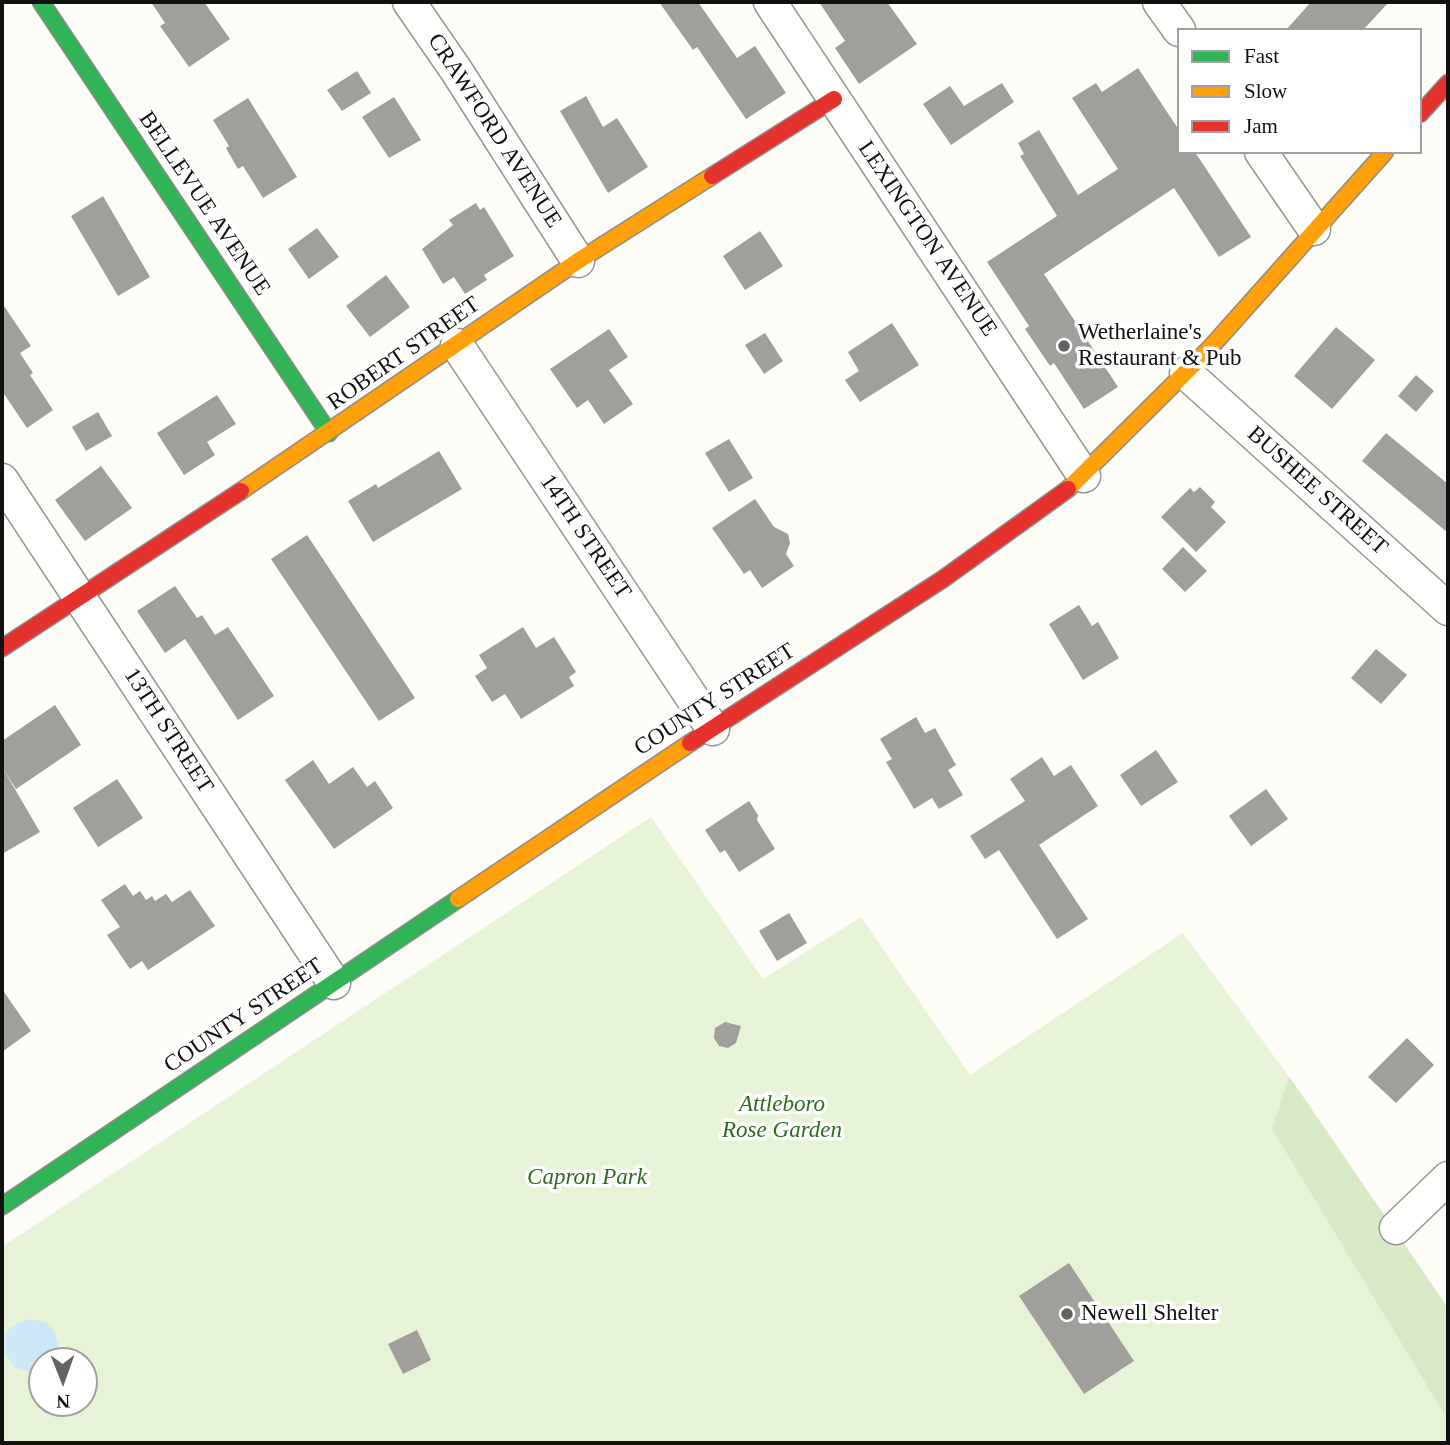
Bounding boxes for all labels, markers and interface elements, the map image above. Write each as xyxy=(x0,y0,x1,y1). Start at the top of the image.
legend xyxy=(1177,28,1422,154)
street label: CRAWFORD AVENUE xyxy=(421,29,567,233)
text: Fast xyxy=(1244,44,1279,68)
text: Slow xyxy=(1244,79,1287,103)
street label: BELLEVUE AVENUE xyxy=(132,107,276,301)
text: Jam xyxy=(1244,114,1278,138)
street label: LEXINGTON AVENUE xyxy=(851,136,1003,342)
street label: ROBERT STREET xyxy=(323,291,485,417)
place label: Wetherlaine's Restaurant & Pub xyxy=(1078,319,1242,373)
marker: Wetherlaine's Restaurant & Pub xyxy=(1056,338,1072,354)
street label: BUSHEE STREET xyxy=(1241,421,1393,561)
street label: 14TH STREET xyxy=(533,470,637,604)
street label: COUNTY STREET xyxy=(630,638,800,762)
street label: 13TH STREET xyxy=(117,663,219,799)
street label: COUNTY STREET xyxy=(159,953,329,1079)
park label: Attleboro Rose Garden xyxy=(722,1091,842,1145)
park label: Capron Park xyxy=(527,1164,647,1192)
place label: Newell Shelter xyxy=(1081,1300,1218,1328)
marker: Newell Shelter xyxy=(1059,1306,1075,1322)
north arrow xyxy=(28,1347,98,1417)
text: N xyxy=(56,1391,70,1412)

